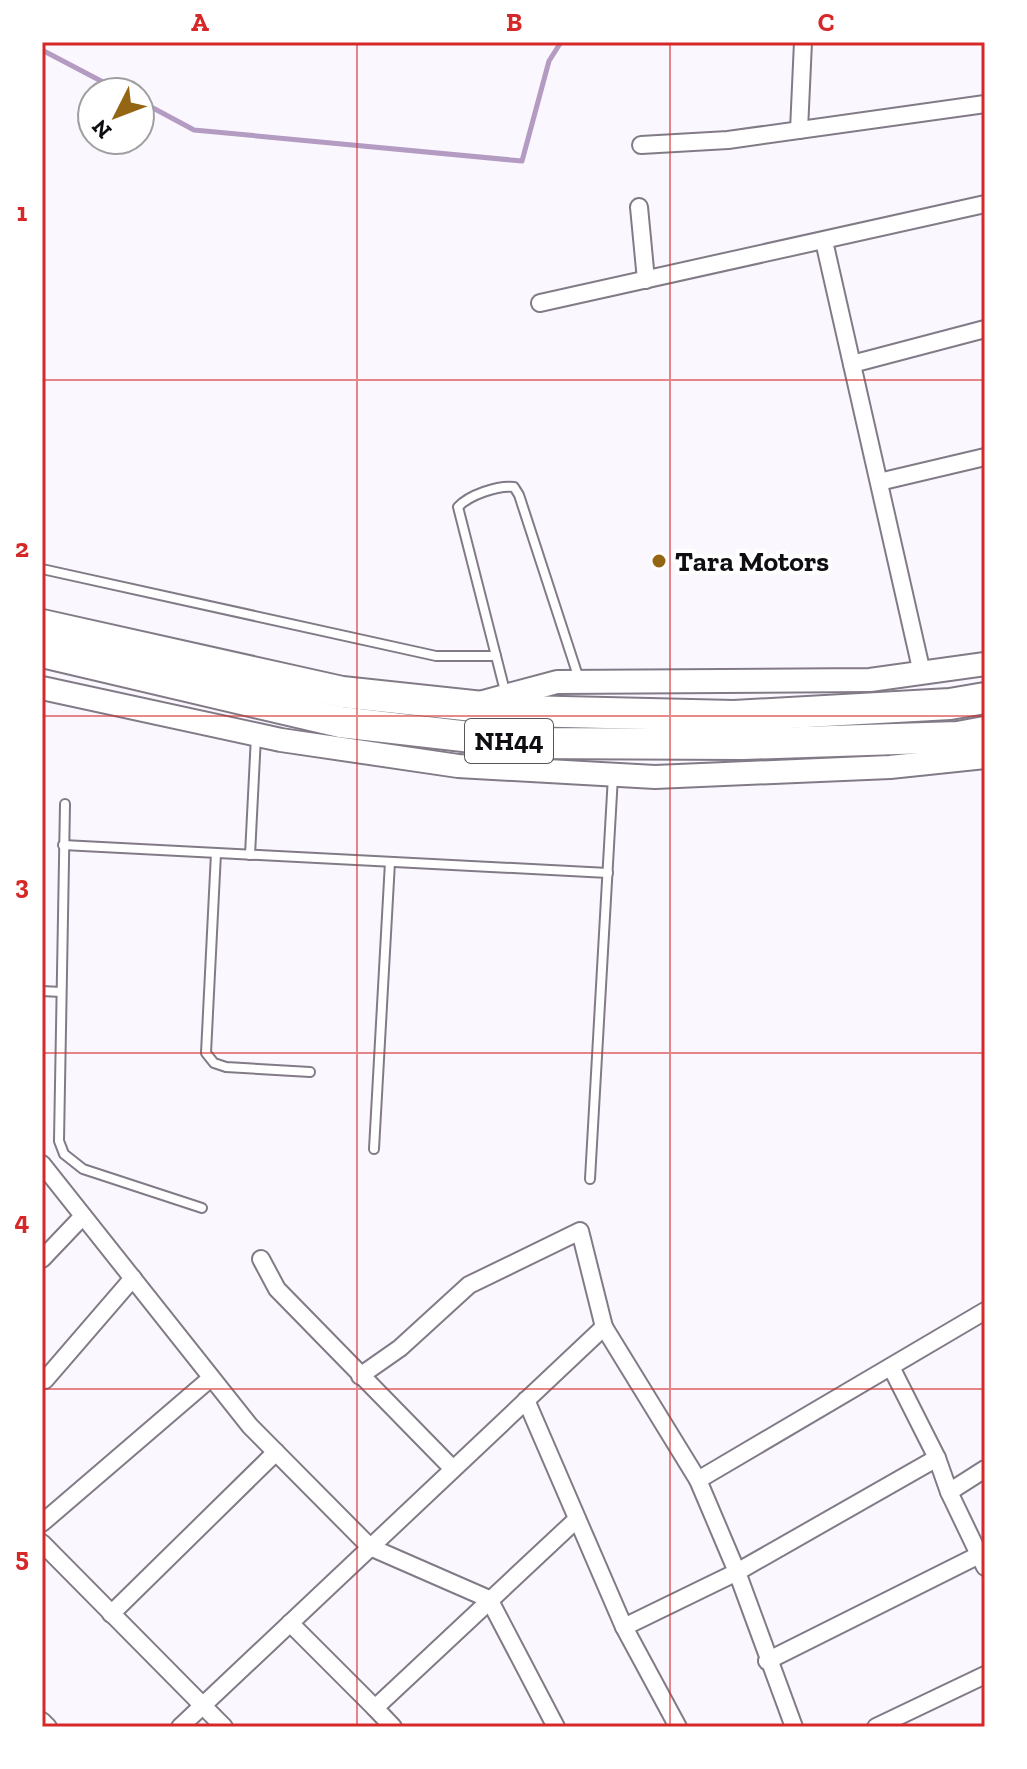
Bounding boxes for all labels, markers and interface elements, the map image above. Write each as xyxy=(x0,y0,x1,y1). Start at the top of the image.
text: A xyxy=(191,6,209,38)
text: B xyxy=(506,6,522,38)
text: C xyxy=(818,6,834,38)
north arrow xyxy=(76,76,156,156)
text: N xyxy=(86,114,117,144)
text: 1 xyxy=(17,196,28,228)
text: 2 xyxy=(15,532,29,564)
place label: Tara Motors xyxy=(675,545,829,578)
marker: Tara Motors xyxy=(650,552,668,570)
road number: NH44 xyxy=(465,719,553,763)
text: 3 xyxy=(15,869,29,901)
text: 4 xyxy=(15,1205,30,1237)
text: 5 xyxy=(15,1541,29,1573)

